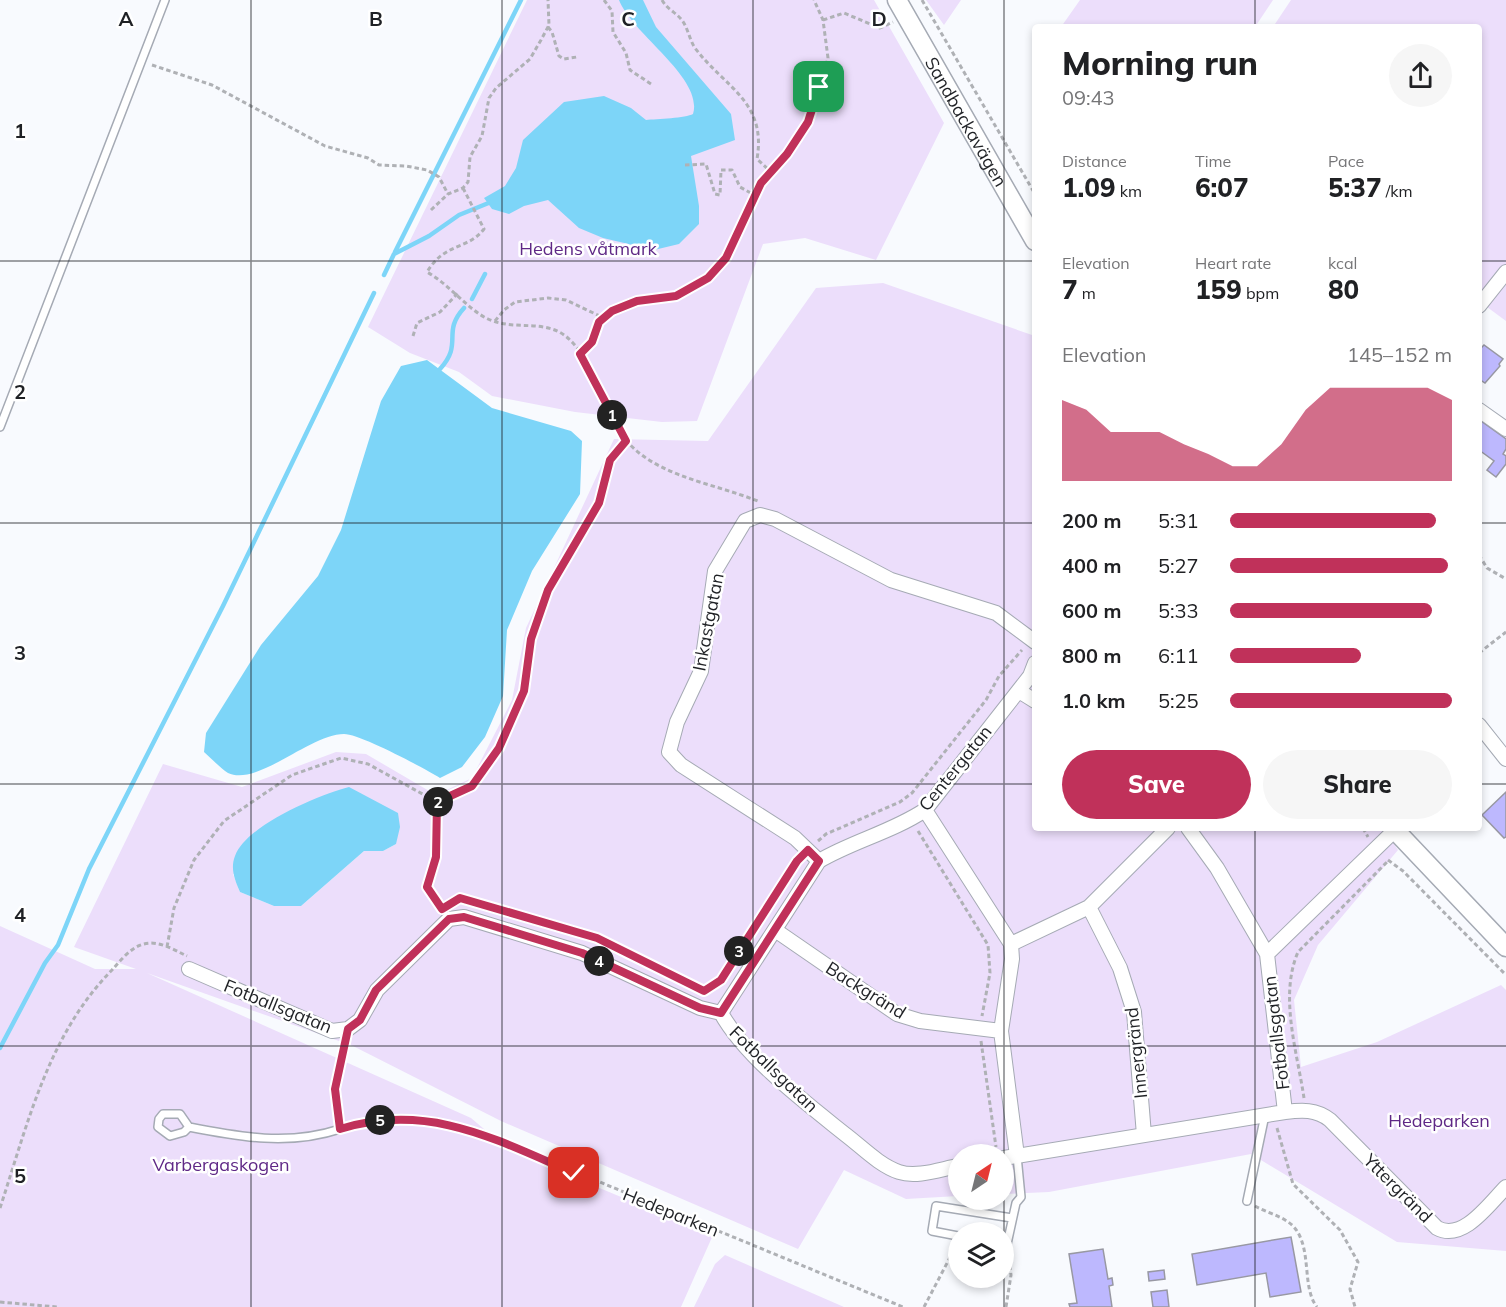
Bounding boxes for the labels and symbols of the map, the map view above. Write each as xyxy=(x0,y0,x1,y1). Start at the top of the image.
text: A xyxy=(119,6,134,31)
text: B xyxy=(369,6,383,31)
text: C xyxy=(621,6,635,31)
text: D xyxy=(871,6,887,31)
street label: Sandbackavägen xyxy=(920,53,1013,190)
pin xyxy=(793,61,844,112)
text: 1 xyxy=(14,118,26,143)
park label: Hedens våtmark xyxy=(519,237,657,260)
text: 2 xyxy=(14,379,26,404)
pin: 1 xyxy=(597,400,627,430)
street label: Inkastgatan xyxy=(687,571,729,673)
text: 3 xyxy=(14,640,26,665)
street label: Centergatan xyxy=(913,720,997,816)
pin: 2 xyxy=(423,787,453,817)
text: 4 xyxy=(14,902,26,927)
pin: 3 xyxy=(724,936,754,966)
pin: 4 xyxy=(584,946,614,976)
street label: Backgränd xyxy=(822,956,910,1024)
street label: Fotballsgatan xyxy=(221,974,335,1038)
street label: Fotballsgatan xyxy=(1258,975,1294,1091)
street label: Innergränd xyxy=(1120,1006,1152,1100)
street label: Fotballsgatan xyxy=(725,1021,823,1117)
pin: 5 xyxy=(365,1105,395,1135)
park label: Hedeparken xyxy=(1388,1109,1490,1132)
north arrow xyxy=(948,1144,1014,1210)
pin xyxy=(548,1147,599,1198)
street label: Yttergränd xyxy=(1358,1148,1437,1227)
park label: Varbergaskogen xyxy=(153,1153,289,1176)
text: 5 xyxy=(14,1163,26,1188)
street label: Hedeparken xyxy=(620,1182,722,1242)

